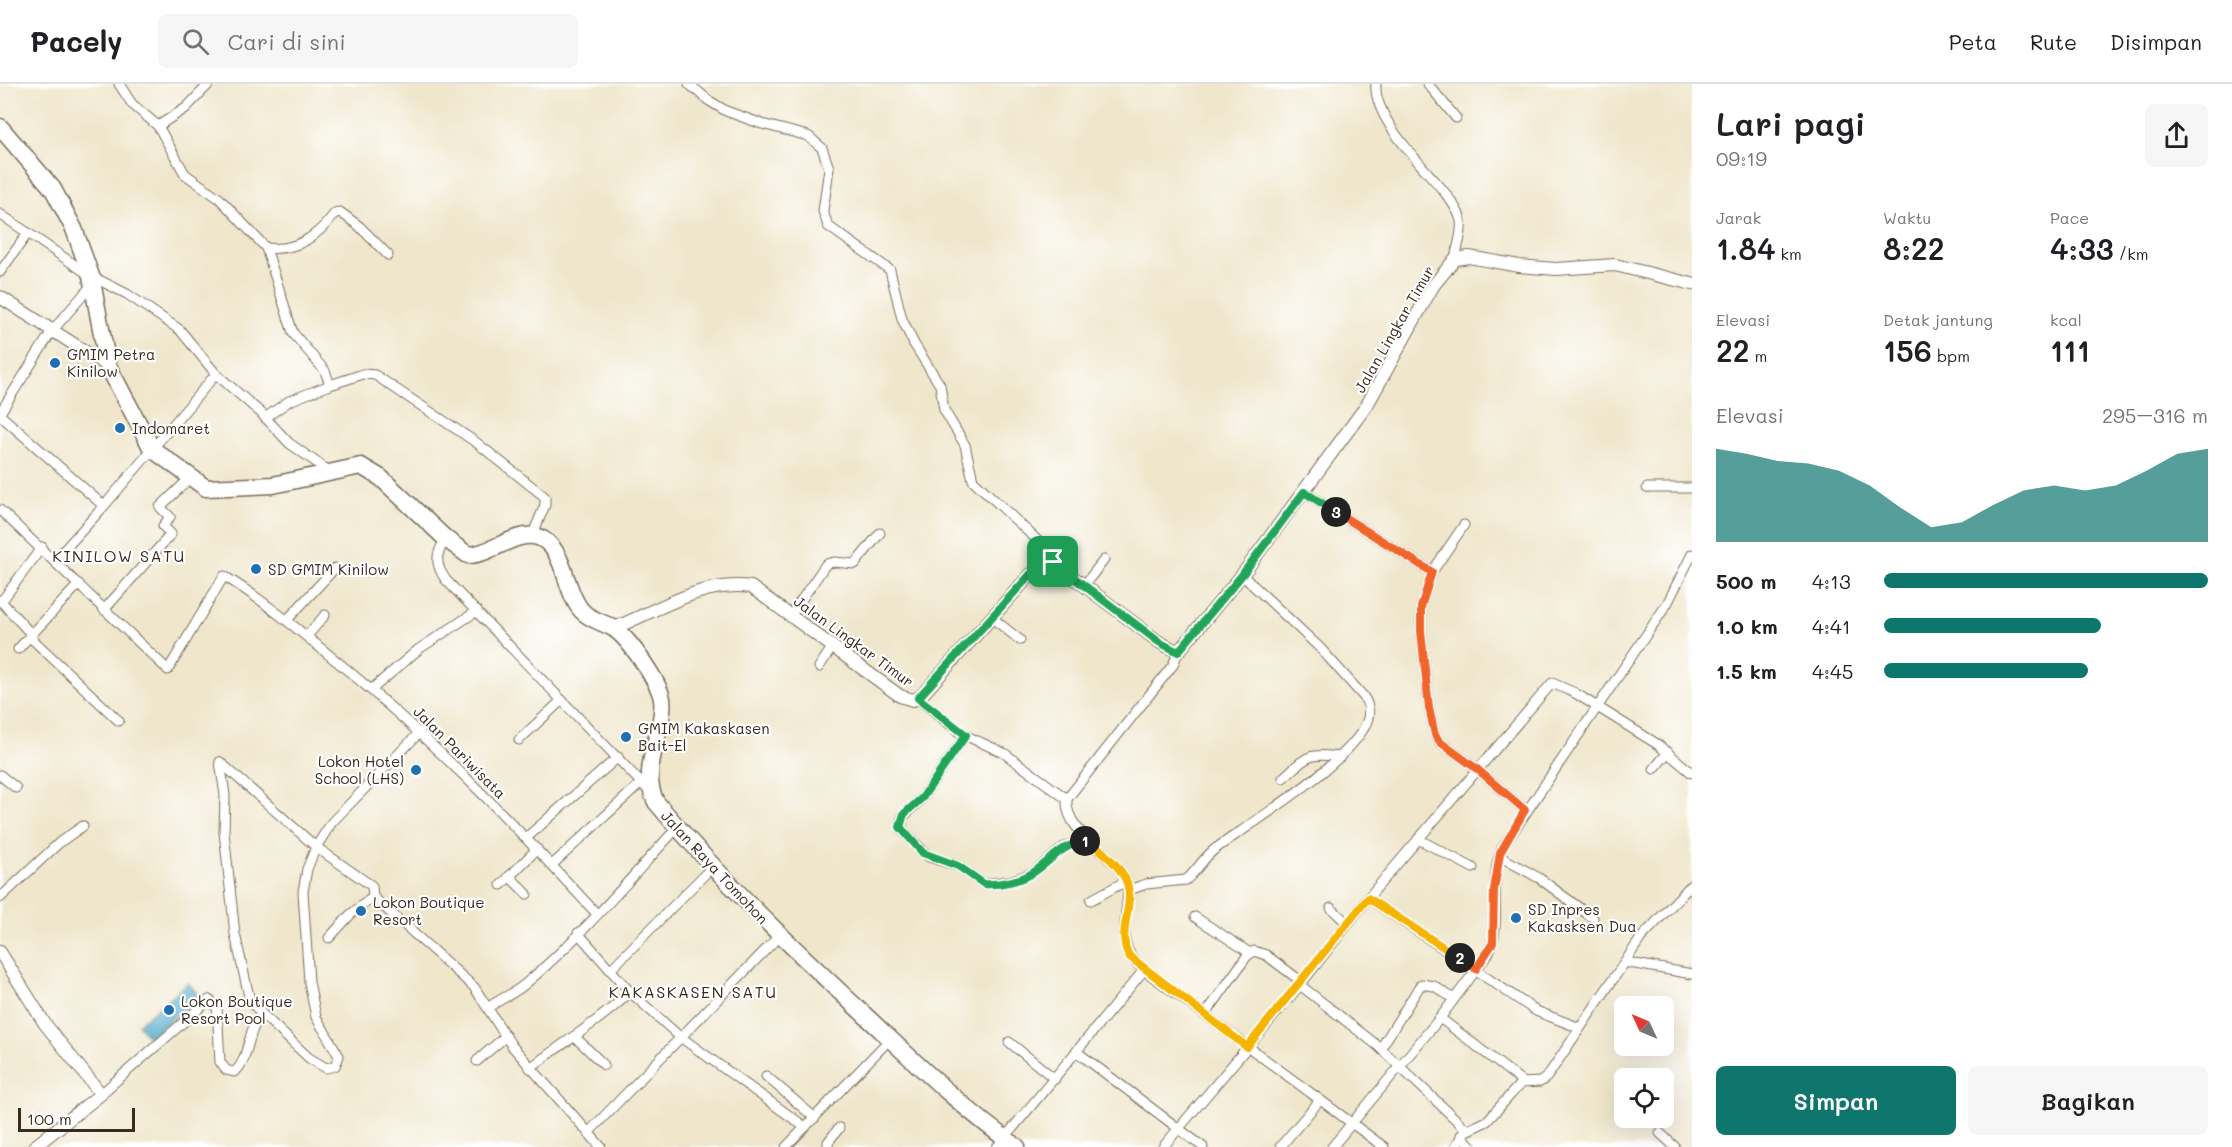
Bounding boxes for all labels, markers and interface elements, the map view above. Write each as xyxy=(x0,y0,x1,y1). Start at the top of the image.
search box xyxy=(158,14,578,68)
text: Pacely xyxy=(30,23,122,59)
icon: search xyxy=(179,25,212,58)
text: Cari di sini xyxy=(227,27,346,56)
text: Peta xyxy=(1949,28,1997,55)
text: Rute xyxy=(2030,28,2077,55)
text: Disimpan xyxy=(2110,28,2202,55)
text: Lari pagi xyxy=(1716,101,1865,144)
button: share xyxy=(2145,104,2208,167)
text: 09:19 xyxy=(1716,145,1767,171)
text: Jarak xyxy=(1716,207,1761,228)
text: Waktu xyxy=(1883,207,1931,228)
text: Pace xyxy=(2050,207,2089,228)
text: 1.84 xyxy=(1716,228,1775,268)
text: 8:22 xyxy=(1883,228,1944,268)
text: 4:33 xyxy=(2050,228,2114,268)
text: km xyxy=(1775,243,1802,264)
text: /km xyxy=(2114,243,2148,264)
street label: Jalan Lingkar Timur xyxy=(1349,262,1439,396)
text: Elevasi xyxy=(1716,309,1770,330)
text: Detak jantung xyxy=(1883,309,1993,330)
text: kcal xyxy=(2050,309,2082,330)
text: 22 xyxy=(1716,330,1749,370)
text: 156 xyxy=(1883,330,1932,370)
text: 111 xyxy=(2050,330,2090,370)
place label: GMIM Petra Kinilow xyxy=(67,344,155,381)
text: m xyxy=(1749,345,1767,366)
text: bpm xyxy=(1932,345,1970,366)
marker: GMIM Petra Kinilow xyxy=(48,356,62,370)
text: Elevasi xyxy=(1716,402,1784,428)
text: 295–316 m xyxy=(2102,402,2208,428)
place label: Indomaret xyxy=(132,418,210,438)
marker: Indomaret xyxy=(113,421,127,435)
pin: 3 xyxy=(1321,497,1351,527)
text: 3 xyxy=(1331,501,1341,522)
pin xyxy=(1027,536,1078,587)
district label: KINILOW SATU xyxy=(52,545,186,566)
icon: arrive xyxy=(1036,545,1069,578)
place label: SD GMIM Kinilow xyxy=(268,559,389,579)
marker: SD GMIM Kinilow xyxy=(249,562,263,576)
text: 500 m xyxy=(1716,568,1776,594)
text: 4:13 xyxy=(1812,568,1851,594)
street label: Jalan Lingkar Timur xyxy=(790,591,918,691)
text: 1.0 km xyxy=(1716,613,1778,639)
text: 4:41 xyxy=(1812,613,1851,639)
text: 1.5 km xyxy=(1716,658,1777,684)
text: 4:45 xyxy=(1812,658,1853,684)
street label: Jalan Pariwisata xyxy=(409,701,511,803)
place label: GMIM Kakaskasen Bait-El xyxy=(638,718,770,755)
marker: GMIM Kakaskasen Bait-El xyxy=(619,730,633,744)
place label: Lokon Hotel School (LHS) xyxy=(315,751,404,788)
marker: Lokon Hotel School (LHS) xyxy=(409,763,423,777)
street label: Jalan Raya Tomohon xyxy=(657,806,773,928)
pin: 1 xyxy=(1070,826,1100,856)
text: 1 xyxy=(1081,830,1089,851)
place label: Lokon Boutique Resort xyxy=(373,892,484,929)
place label: SD Inpres Kakasksen Dua xyxy=(1528,899,1637,936)
marker: Lokon Boutique Resort xyxy=(354,904,368,918)
marker: SD Inpres Kakasksen Dua xyxy=(1509,911,1523,925)
pin: 2 xyxy=(1445,943,1475,973)
text: 2 xyxy=(1456,947,1464,968)
district label: KAKASKASEN SATU xyxy=(609,981,777,1002)
place label: Lokon Boutique Resort Pool xyxy=(181,991,292,1028)
north arrow xyxy=(1614,996,1674,1056)
map controls xyxy=(1614,996,1674,1128)
marker: Lokon Boutique Resort Pool xyxy=(162,1003,176,1017)
button: Simpan xyxy=(1716,1066,1956,1135)
button: Bagikan xyxy=(1968,1066,2208,1135)
button: locate xyxy=(1614,1068,1674,1128)
scale bar xyxy=(18,1105,135,1132)
text: 100 m xyxy=(27,1108,72,1129)

